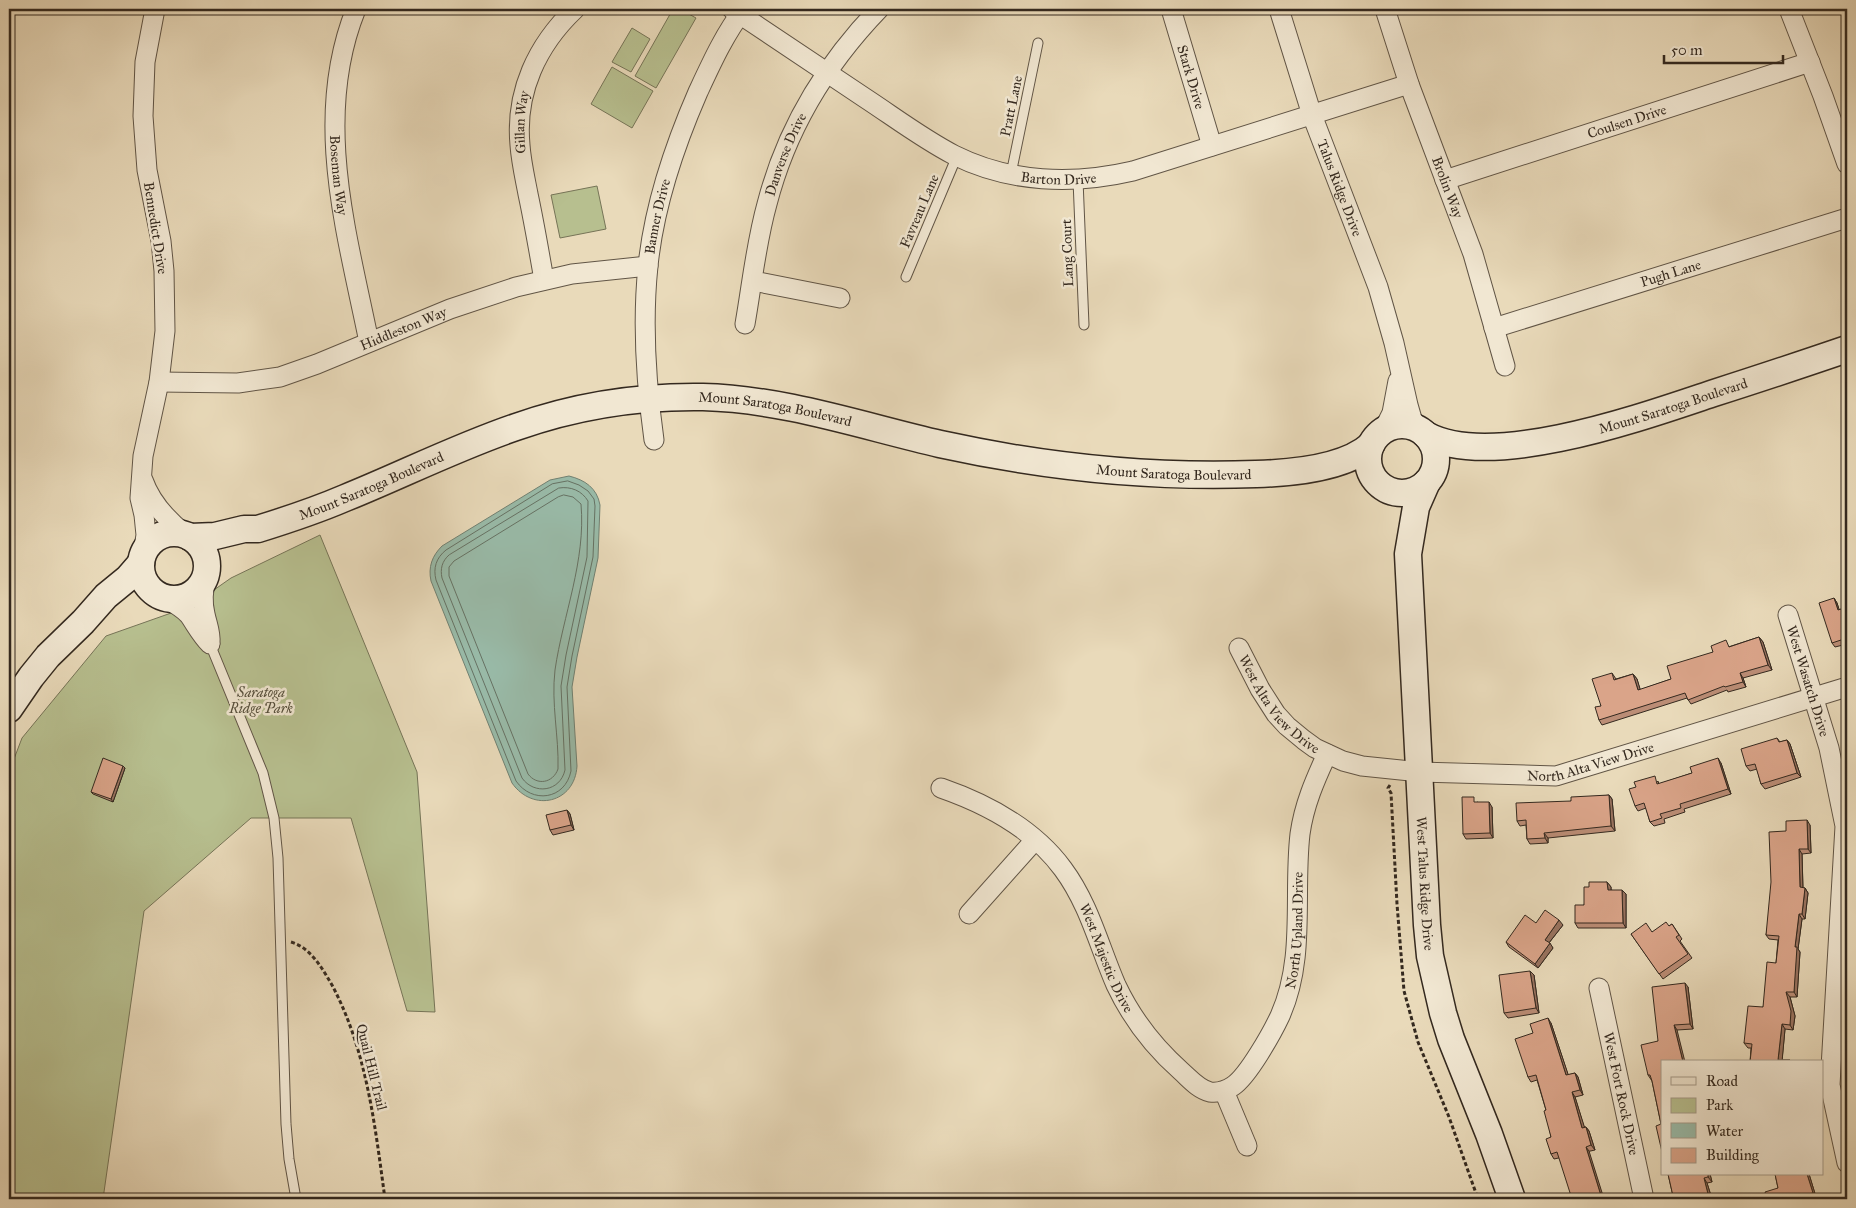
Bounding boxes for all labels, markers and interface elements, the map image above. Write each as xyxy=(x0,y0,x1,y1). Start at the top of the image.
scale bar xyxy=(1664,32,1782,64)
text: 50 m xyxy=(1671,41,1703,59)
street label: Stark Drive xyxy=(1173,43,1209,111)
street label: Pratt Lane xyxy=(997,74,1026,138)
street label: Gillan Way xyxy=(511,89,533,154)
street label: Coulsen Drive xyxy=(1585,101,1669,142)
street label: Danverse Drive xyxy=(762,110,810,198)
street label: Boseman Way xyxy=(326,135,351,217)
street label: Talus Ridge Drive xyxy=(1313,137,1366,239)
street label: Brolin Way xyxy=(1428,154,1467,221)
street label: Barton Drive xyxy=(1020,168,1097,189)
street label: Favreau Lane xyxy=(896,172,943,251)
street label: Banner Drive xyxy=(641,177,674,255)
street label: Bennedict Drive xyxy=(140,181,171,276)
street label: Lang Court xyxy=(1058,219,1077,287)
street label: Pugh Lane xyxy=(1638,256,1703,291)
street label: Hiddleston Way xyxy=(358,303,450,354)
street label: Mount Saratoga Boulevard xyxy=(1597,375,1750,438)
street label: Mount Saratoga Boulevard xyxy=(698,389,854,430)
street label: Mount Saratoga Boulevard xyxy=(297,448,446,524)
street label: Mount Saratoga Boulevard xyxy=(1095,461,1252,484)
street label: West Wasatch Drive xyxy=(1783,623,1833,739)
street label: West Alta View Drive xyxy=(1235,652,1322,758)
park label: Saratoga Ridge Park xyxy=(228,684,294,717)
street label: North Alta View Drive xyxy=(1527,739,1656,785)
street label: West Talus Ridge Drive xyxy=(1412,816,1437,952)
street label: North Upland Drive xyxy=(1282,872,1307,991)
street label: West Majestic Drive xyxy=(1076,901,1137,1016)
street label: Quail Hill Trail xyxy=(353,1022,391,1112)
street label: West Fort Rock Drive xyxy=(1600,1031,1642,1157)
legend xyxy=(1661,1060,1824,1176)
text: Road xyxy=(1706,1072,1738,1090)
text: Park xyxy=(1706,1096,1733,1114)
text: Water xyxy=(1706,1122,1743,1140)
text: Building xyxy=(1706,1146,1760,1164)

